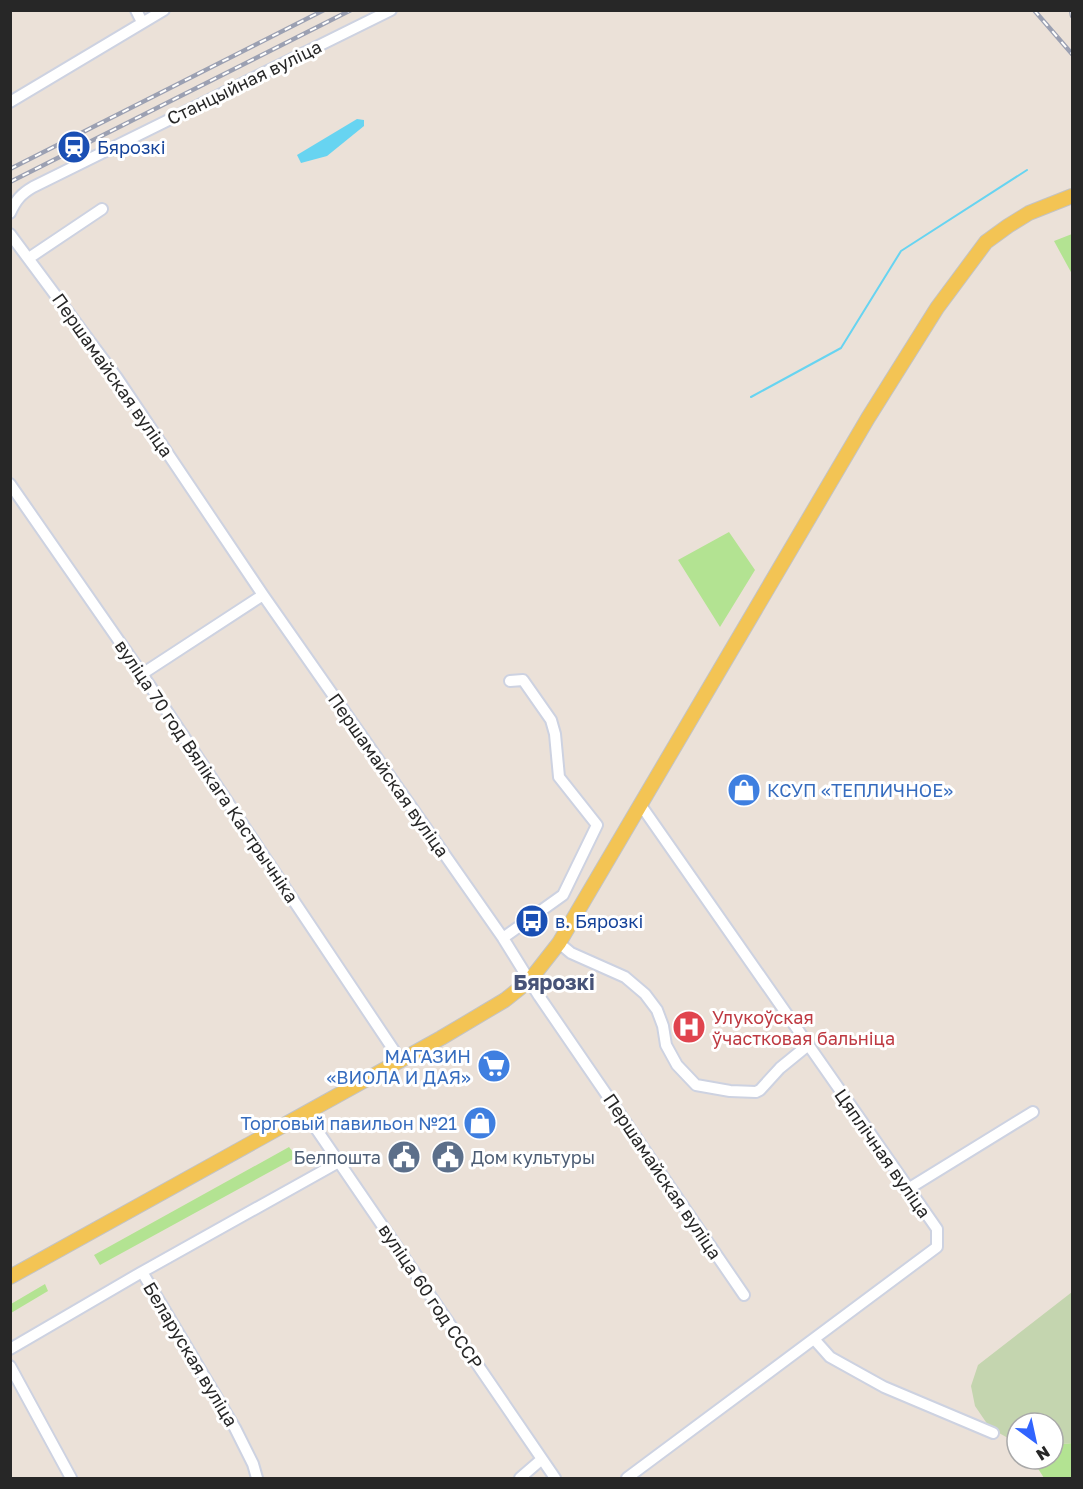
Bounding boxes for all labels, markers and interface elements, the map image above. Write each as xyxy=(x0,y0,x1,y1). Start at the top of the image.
street label: Станцыйная вуліца xyxy=(163,35,325,129)
station icon: Бярозкі xyxy=(56,129,92,165)
place label: Бярозкі xyxy=(97,136,166,158)
street label: Першамайская вуліца xyxy=(48,289,178,461)
street label: вуліца 70 год Вялікага Кастрычніка xyxy=(111,635,303,907)
street label: Першамайская вуліца xyxy=(324,689,454,861)
shop icon: КСУП «ТЕПЛИЧНОЕ» xyxy=(726,772,762,808)
place label: КСУП «ТЕПЛИЧНОЕ» xyxy=(767,779,953,801)
bus stop icon: в. Бярозкі xyxy=(514,903,550,939)
place label: в. Бярозкі xyxy=(555,910,643,932)
district label: Бярозкі xyxy=(513,969,595,995)
place label: Улукоўская ўчастковая бальніца xyxy=(712,1006,895,1049)
hospital icon: Улукоўская ўчастковая бальніца xyxy=(671,1009,707,1045)
place label: МАГАЗИН «ВИОЛА И ДАЯ» xyxy=(326,1045,471,1088)
supermarket icon: МАГАЗИН «ВИОЛА И ДАЯ» xyxy=(476,1048,512,1084)
street label: Цяплічная вуліца xyxy=(830,1084,936,1222)
street label: Першамайская вуліца xyxy=(599,1089,727,1263)
shop icon: Торговый павильон №21 xyxy=(462,1105,498,1141)
place label: Торговый павильон №21 xyxy=(240,1112,457,1134)
public building icon: Белпошта xyxy=(386,1139,422,1175)
public building icon: Дом культуры xyxy=(430,1139,466,1175)
place label: Белпошта xyxy=(293,1146,381,1168)
place label: Дом культуры xyxy=(471,1146,595,1168)
street label: вуліца 60 год СССР xyxy=(374,1219,488,1373)
street label: Беларуская вуліца xyxy=(139,1278,243,1430)
north arrow xyxy=(1005,1411,1065,1471)
text: N xyxy=(1033,1442,1054,1465)

